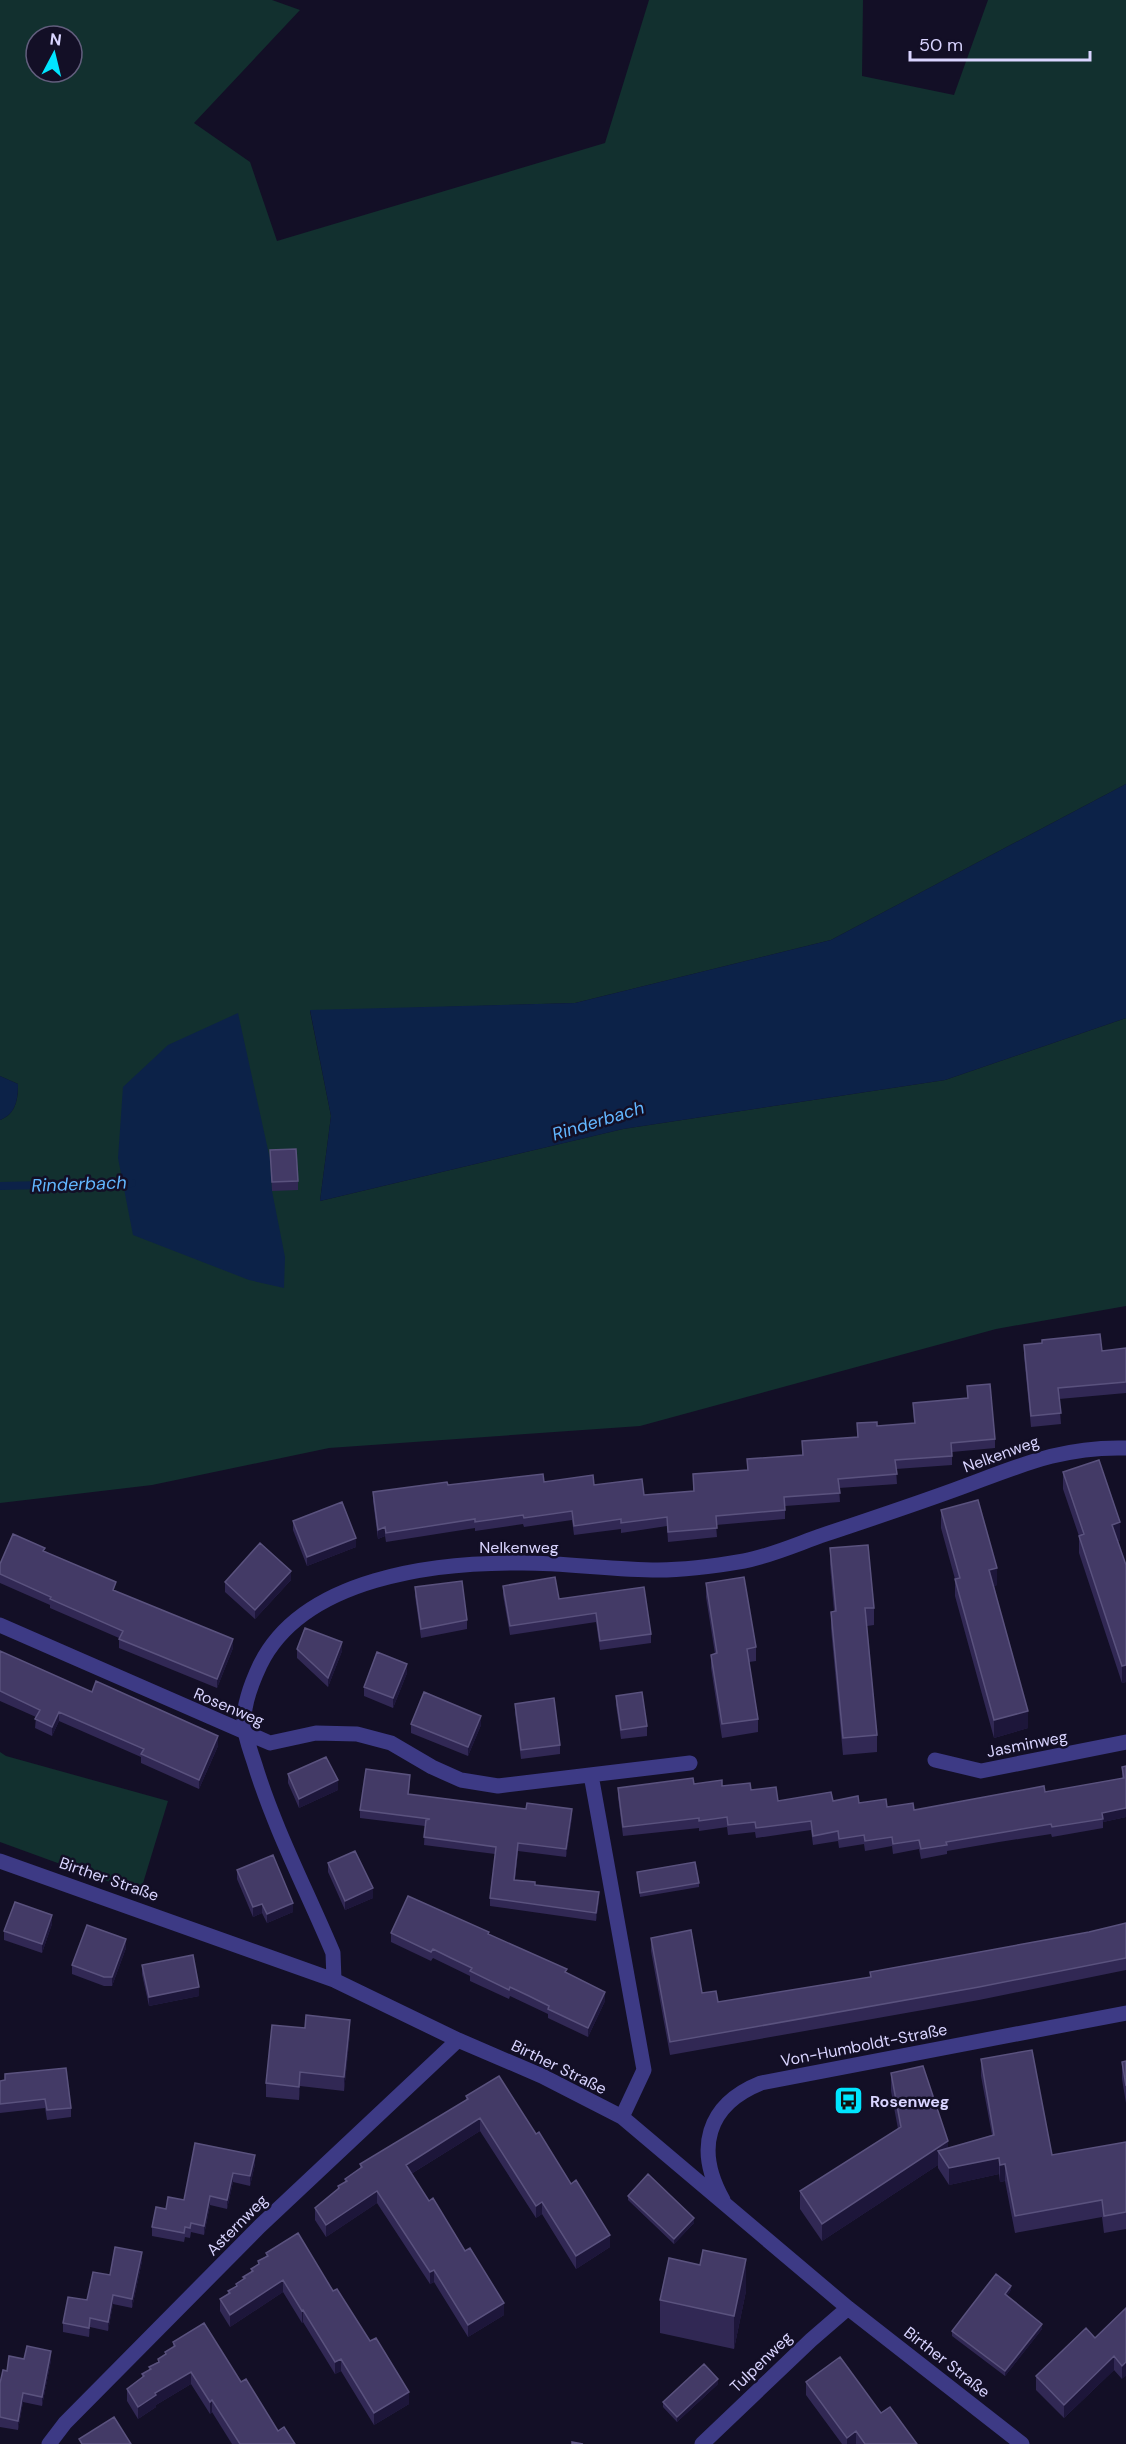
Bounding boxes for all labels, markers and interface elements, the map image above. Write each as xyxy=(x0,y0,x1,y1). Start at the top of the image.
north arrow xyxy=(24,24,84,84)
scale bar xyxy=(910,24,1090,62)
text: N xyxy=(49,28,63,51)
text: 50 m xyxy=(919,33,963,57)
water label: Rinderbach xyxy=(549,1096,647,1146)
water label: Rinderbach xyxy=(31,1170,127,1198)
street label: Nelkenweg xyxy=(960,1431,1042,1477)
street label: Nelkenweg xyxy=(479,1537,559,1558)
street label: Rosenweg xyxy=(191,1683,268,1731)
street label: Jasminweg xyxy=(985,1726,1069,1762)
street label: Birther Straße xyxy=(57,1852,161,1906)
street label: Von-Humboldt-Straße xyxy=(779,2019,949,2071)
street label: Birther Straße xyxy=(508,2035,610,2099)
bus stop icon: Rosenweg xyxy=(833,2085,865,2117)
place label: Rosenweg xyxy=(870,2091,949,2112)
street label: Asternweg xyxy=(202,2190,272,2260)
street label: Birther Straße xyxy=(900,2322,994,2402)
street label: Tulpenweg xyxy=(725,2327,797,2397)

